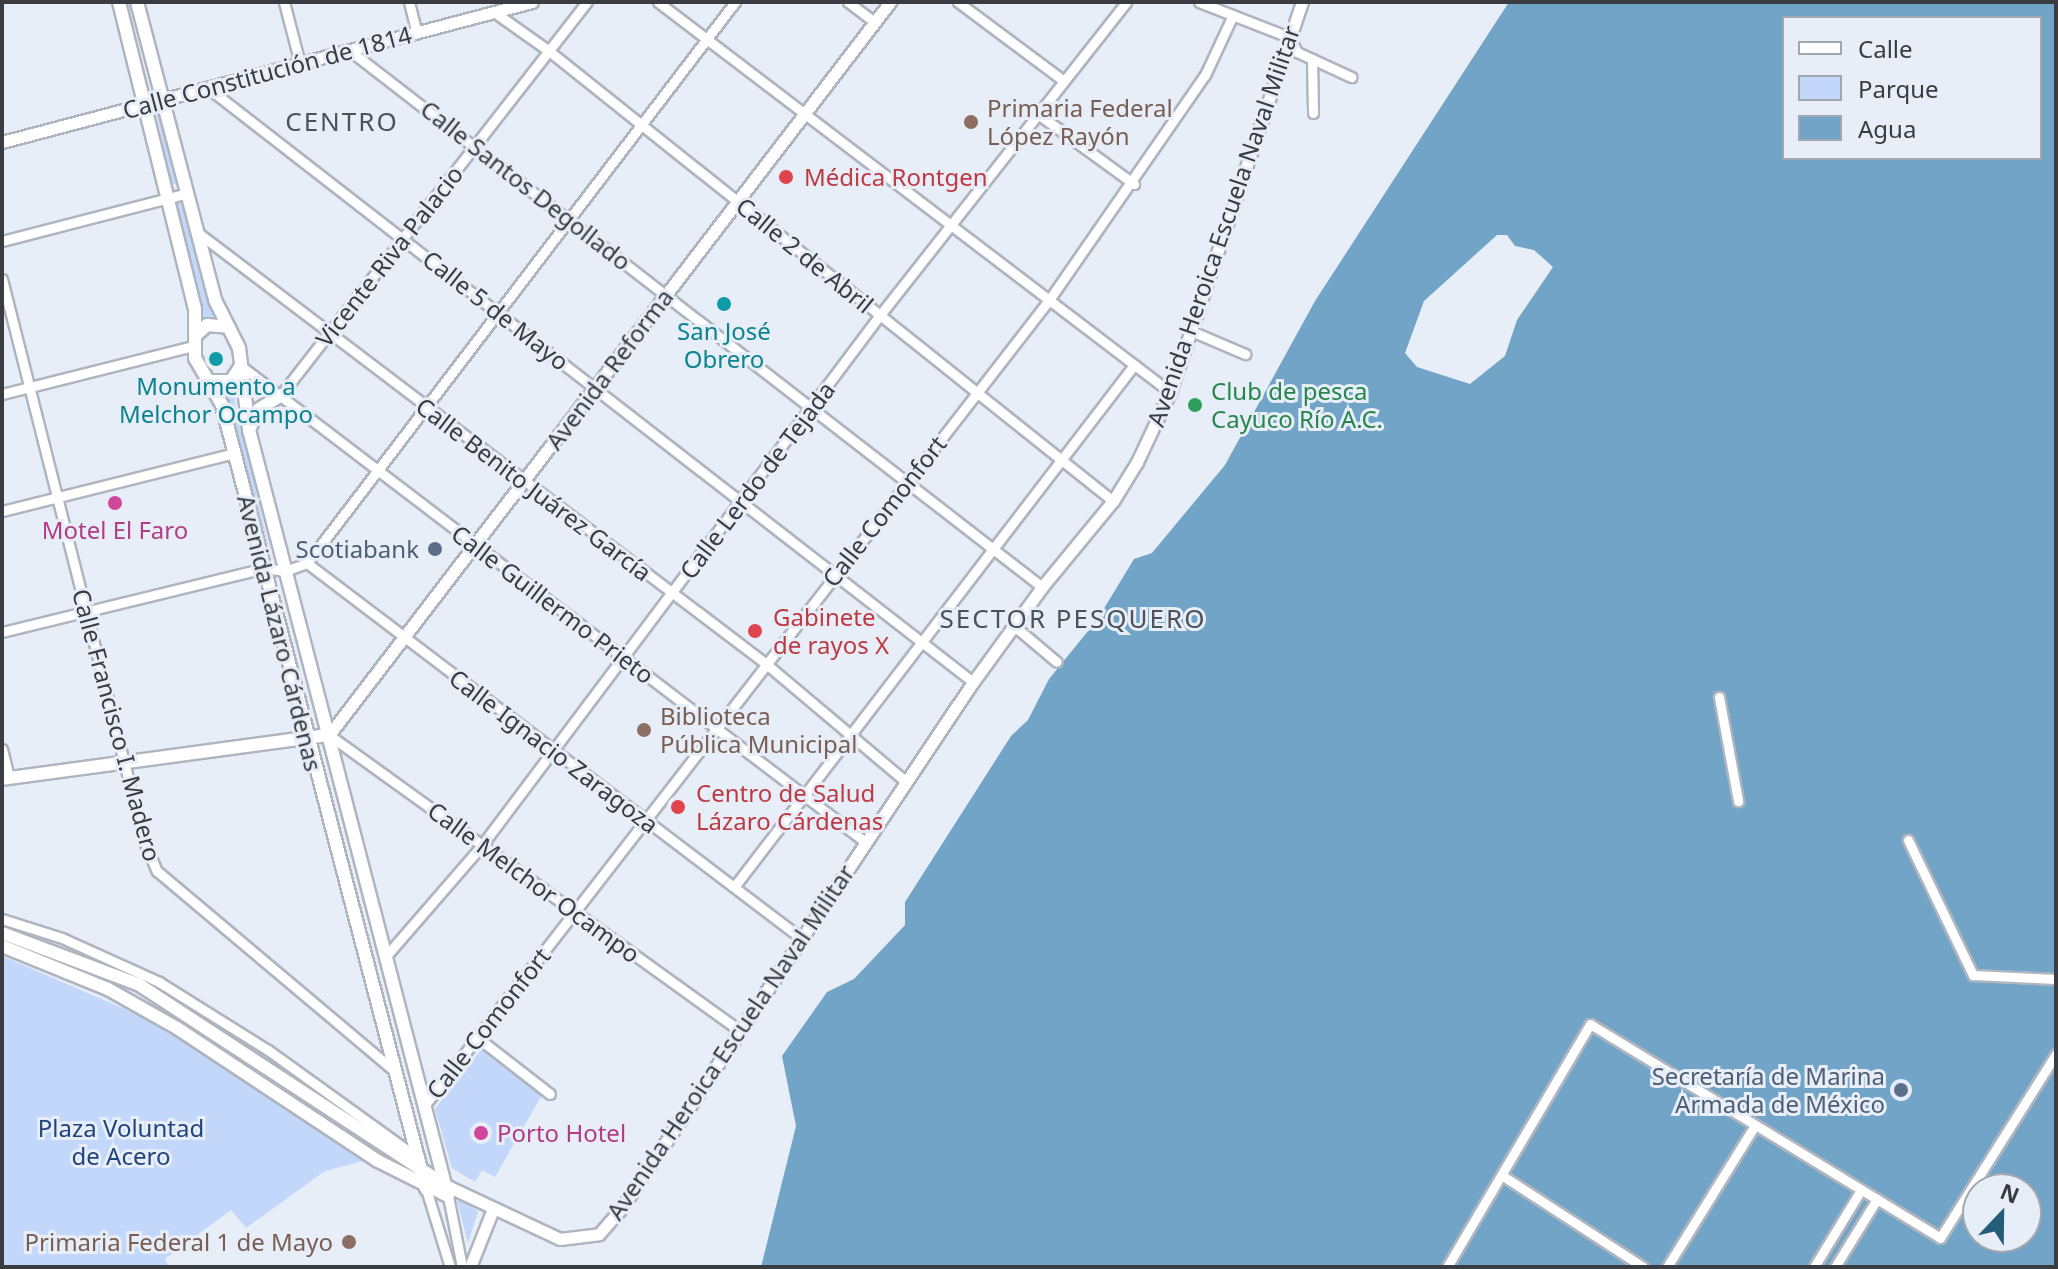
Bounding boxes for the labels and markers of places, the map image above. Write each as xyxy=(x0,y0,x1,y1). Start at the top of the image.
place label: Primaria Federal López Rayón xyxy=(987,94,1173,150)
marker: Primaria Federal López Rayón xyxy=(962,113,980,131)
place label: Médica Rontgen xyxy=(804,163,988,191)
marker: Médica Rontgen xyxy=(775,166,797,188)
marker: San José Obrero xyxy=(715,295,733,313)
place label: San José Obrero xyxy=(677,317,771,373)
marker: Monumento a Melchor Ocampo xyxy=(207,350,225,368)
place label: Monumento a Melchor Ocampo xyxy=(119,372,313,428)
place label: Club de pesca Cayuco Río A.C. xyxy=(1211,377,1383,433)
marker: Club de pesca Cayuco Río A.C. xyxy=(1186,396,1204,414)
marker: Motel El Faro xyxy=(106,494,124,512)
place label: Motel El Faro xyxy=(42,516,188,544)
place label: Scotiabank xyxy=(296,535,419,563)
marker: Scotiabank xyxy=(426,540,444,558)
place label: Gabinete de rayos X xyxy=(773,603,889,659)
marker: Gabinete de rayos X xyxy=(744,620,766,642)
place label: Biblioteca Pública Municipal xyxy=(660,702,857,758)
marker: Biblioteca Pública Municipal xyxy=(635,721,653,739)
place label: Centro de Salud Lázaro Cárdenas xyxy=(696,779,883,835)
marker: Centro de Salud Lázaro Cárdenas xyxy=(667,796,689,818)
place label: Secretaría de Marina Armada de México xyxy=(1652,1062,1885,1118)
marker: Secretaría de Marina Armada de México xyxy=(1892,1081,1910,1099)
place label: Porto Hotel xyxy=(497,1119,626,1147)
marker: Porto Hotel xyxy=(472,1124,490,1142)
place label: Primaria Federal 1 de Mayo xyxy=(25,1228,333,1256)
marker: Primaria Federal 1 de Mayo xyxy=(340,1233,358,1251)

